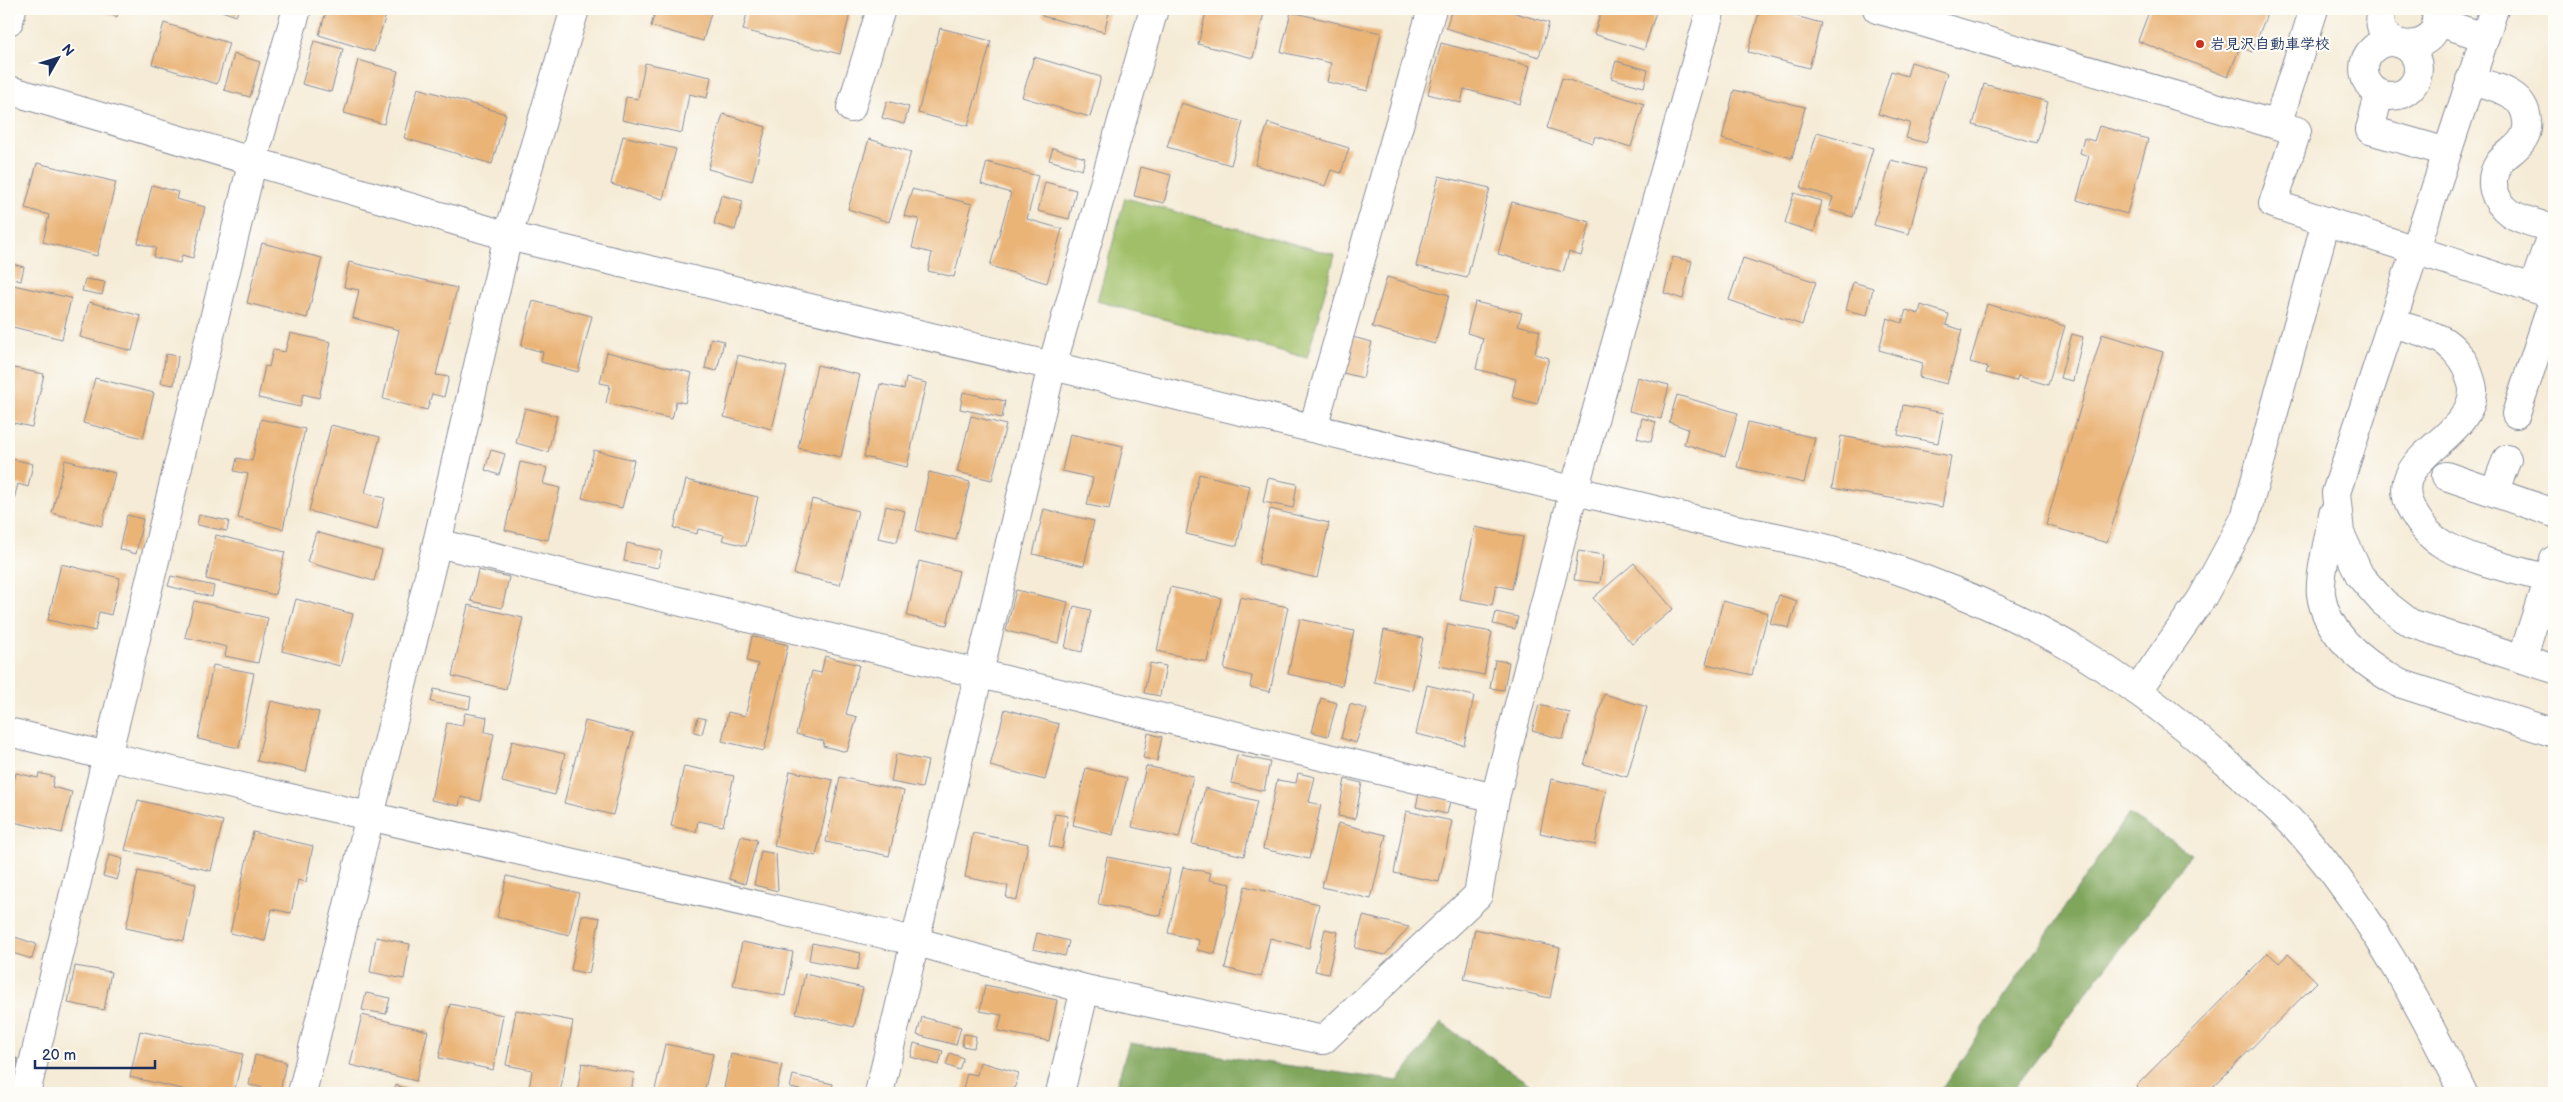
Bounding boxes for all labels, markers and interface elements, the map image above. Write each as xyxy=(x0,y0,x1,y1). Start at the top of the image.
north arrow xyxy=(32,32,82,82)
place label: 岩見沢自動車学校 xyxy=(2210,35,2330,54)
marker: 岩見沢自動車学校 xyxy=(2194,38,2206,50)
text: N xyxy=(58,41,78,60)
scale bar xyxy=(35,1037,155,1069)
text: 20 m xyxy=(42,1046,76,1065)

